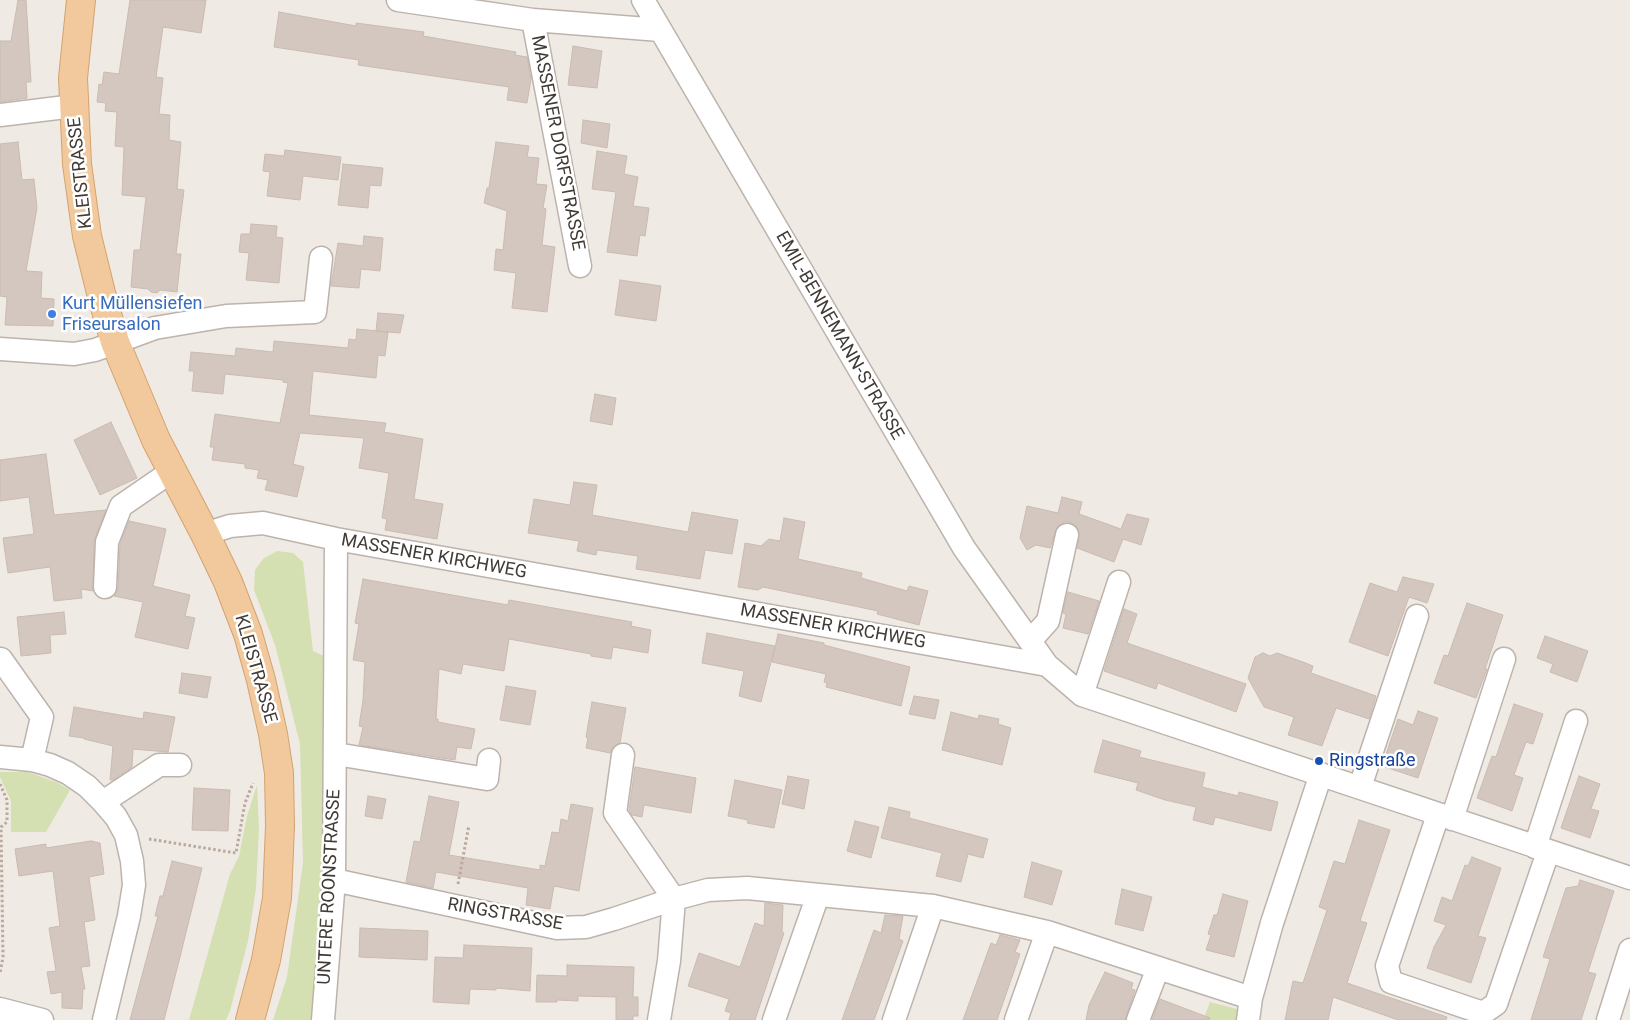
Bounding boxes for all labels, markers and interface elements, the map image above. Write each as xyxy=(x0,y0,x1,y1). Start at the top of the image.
street label: MASSENER DORFSTRASSE xyxy=(526,33,588,253)
street label: KLEISTRASSE xyxy=(64,116,98,230)
street label: EMIL-BENNEMANN-STRASSE xyxy=(770,228,908,444)
place label: Kurt Müllensiefen Friseursalon xyxy=(62,293,203,336)
marker: Kurt Müllensiefen Friseursalon xyxy=(46,308,58,320)
street label: MASSENER KIRCHWEG xyxy=(339,530,529,584)
street label: MASSENER KIRCHWEG xyxy=(738,600,928,654)
street label: KLEISTRASSE xyxy=(229,612,281,726)
place label: Ringstraße xyxy=(1329,750,1415,772)
marker: Ringstraße xyxy=(1313,755,1325,767)
street label: UNTERE ROONSTRASSE xyxy=(314,789,346,985)
street label: RINGSTRASSE xyxy=(446,894,564,936)

